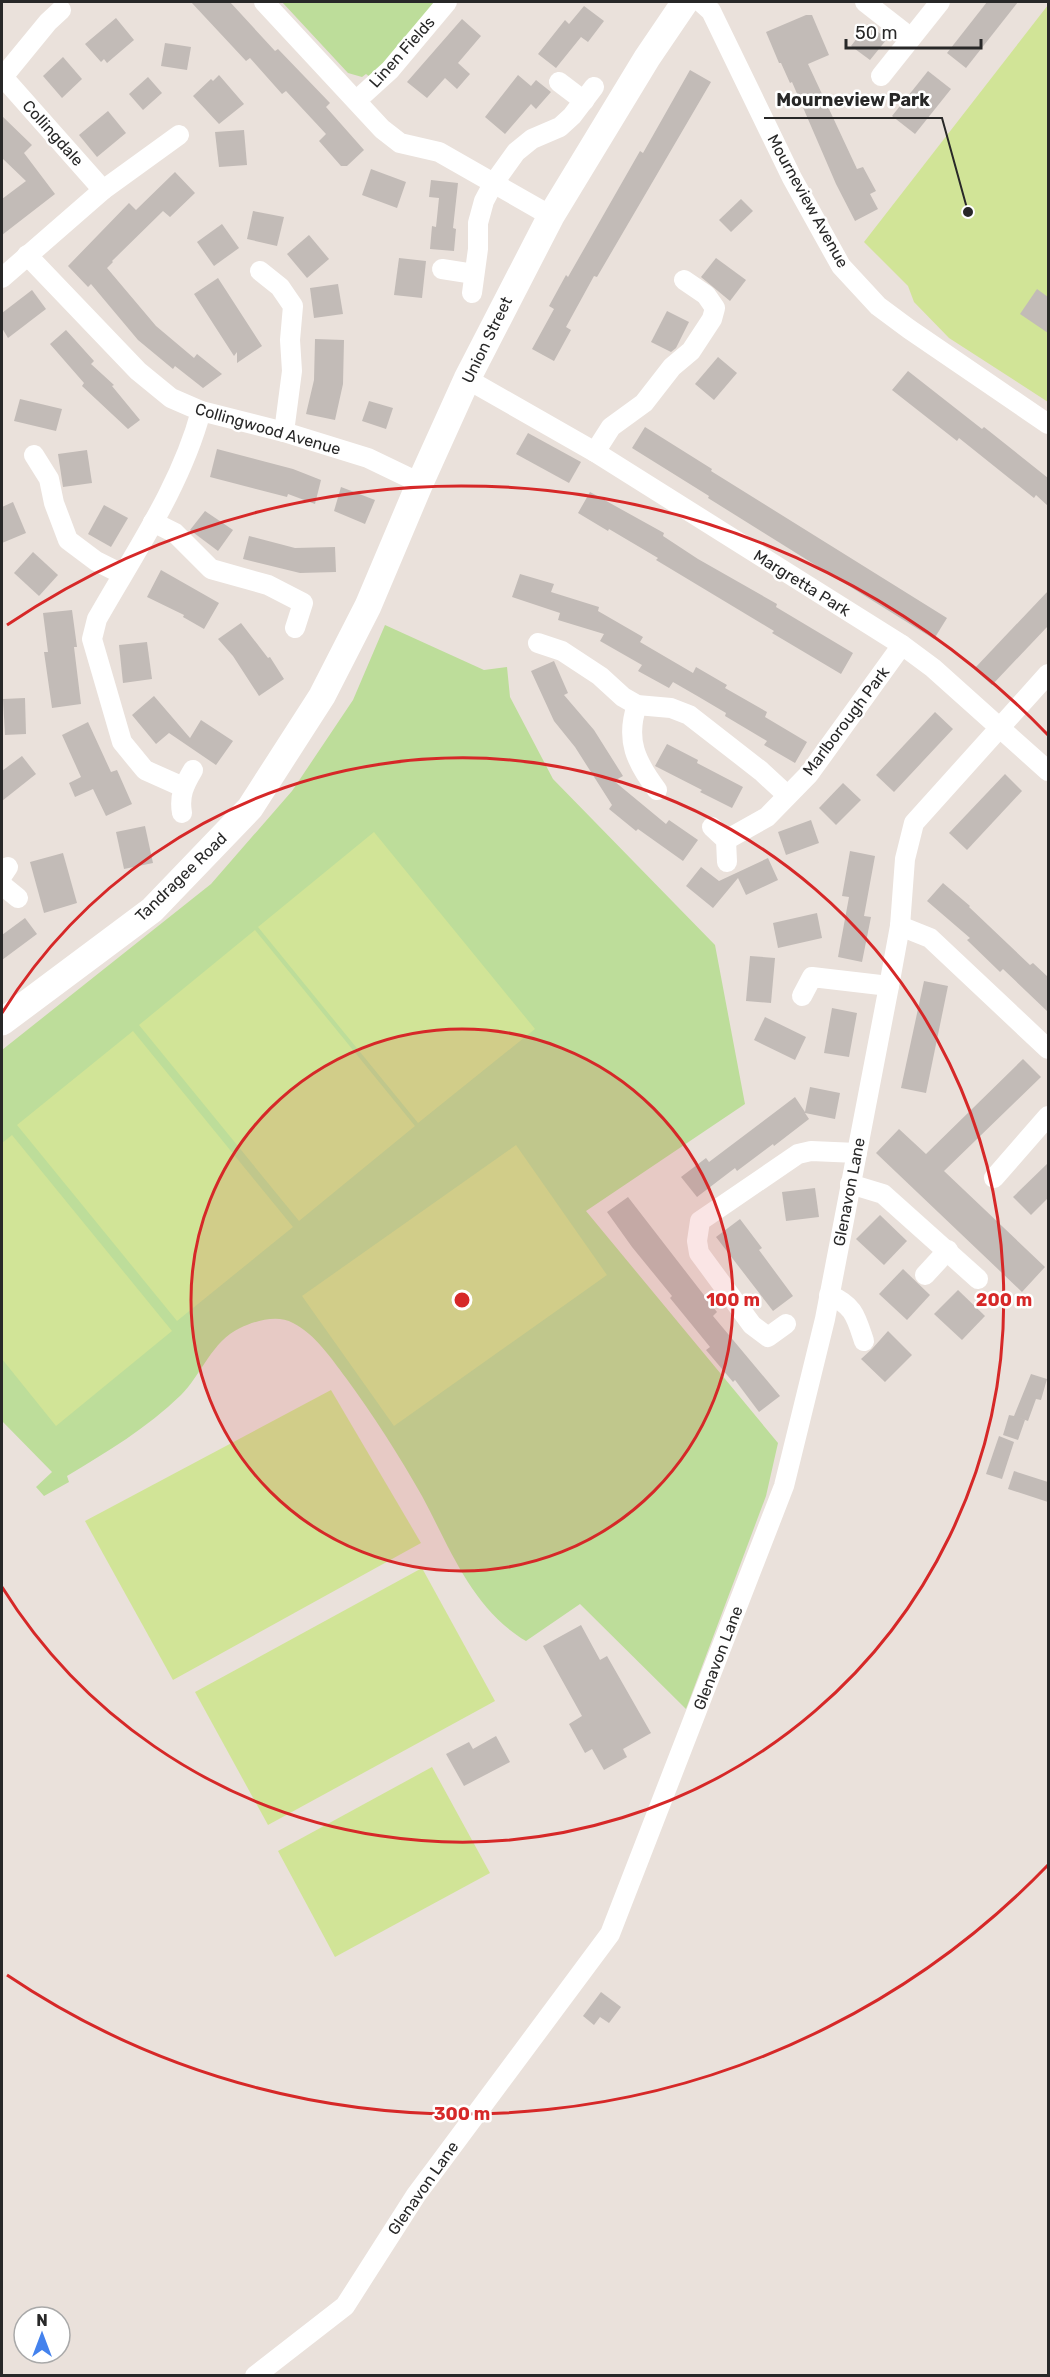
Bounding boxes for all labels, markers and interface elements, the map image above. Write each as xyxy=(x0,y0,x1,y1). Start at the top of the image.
scale bar xyxy=(846,12,981,50)
street label: Linen Fields xyxy=(365,13,439,91)
text: 50 m xyxy=(855,22,898,44)
callout: Mourneview Park xyxy=(764,82,942,118)
text: Mourneview Park xyxy=(776,89,930,111)
street label: Collingdale xyxy=(19,96,87,170)
street label: Mourneview Avenue xyxy=(763,131,853,271)
street label: Union Street xyxy=(458,294,516,386)
street label: Collingwood Avenue xyxy=(193,399,343,459)
street label: Margretta Park xyxy=(750,546,854,621)
street label: Marlborough Park xyxy=(799,662,894,779)
street label: Tandragee Road xyxy=(131,829,231,925)
street label: Glenavon Lane xyxy=(829,1136,869,1248)
text: 100 m xyxy=(706,1289,760,1311)
text: 200 m xyxy=(976,1289,1032,1311)
centre of rings xyxy=(452,1290,472,1310)
street label: Glenavon Lane xyxy=(689,1603,747,1713)
text: 300 m xyxy=(434,2103,490,2125)
street label: Glenavon Lane xyxy=(384,2137,462,2238)
north arrow xyxy=(12,2305,72,2365)
text: N xyxy=(36,2311,48,2330)

